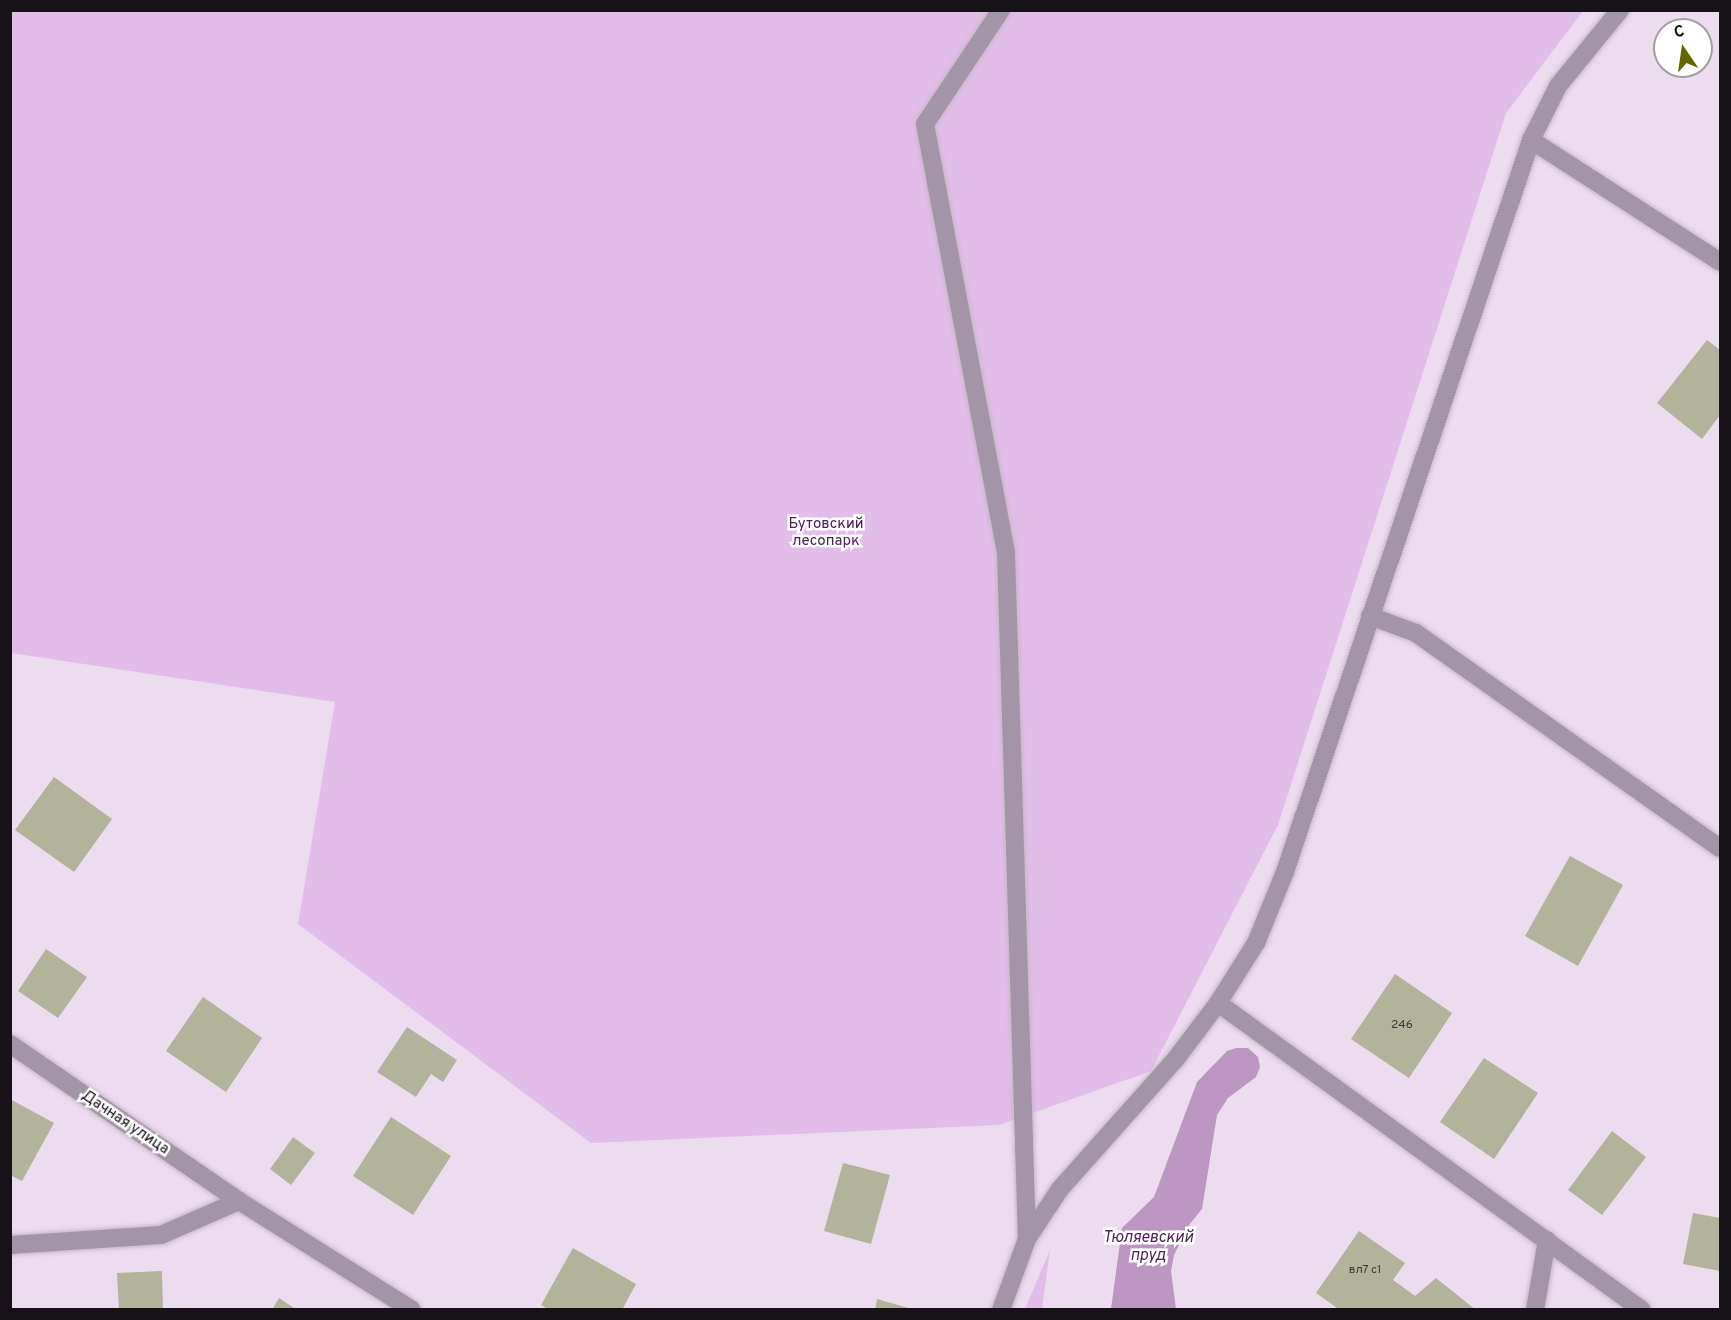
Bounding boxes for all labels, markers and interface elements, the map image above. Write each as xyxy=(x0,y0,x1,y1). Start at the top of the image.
north arrow xyxy=(1653,18,1713,78)
text: С xyxy=(1672,22,1687,43)
park label: Бутовский лесопарк xyxy=(788,515,864,550)
house number: 246 xyxy=(1391,1019,1413,1033)
street label: Дачная улица xyxy=(78,1087,172,1159)
water label: Тюляевский пруд xyxy=(1103,1228,1193,1266)
house number: вл7 с1 xyxy=(1348,1264,1382,1278)

